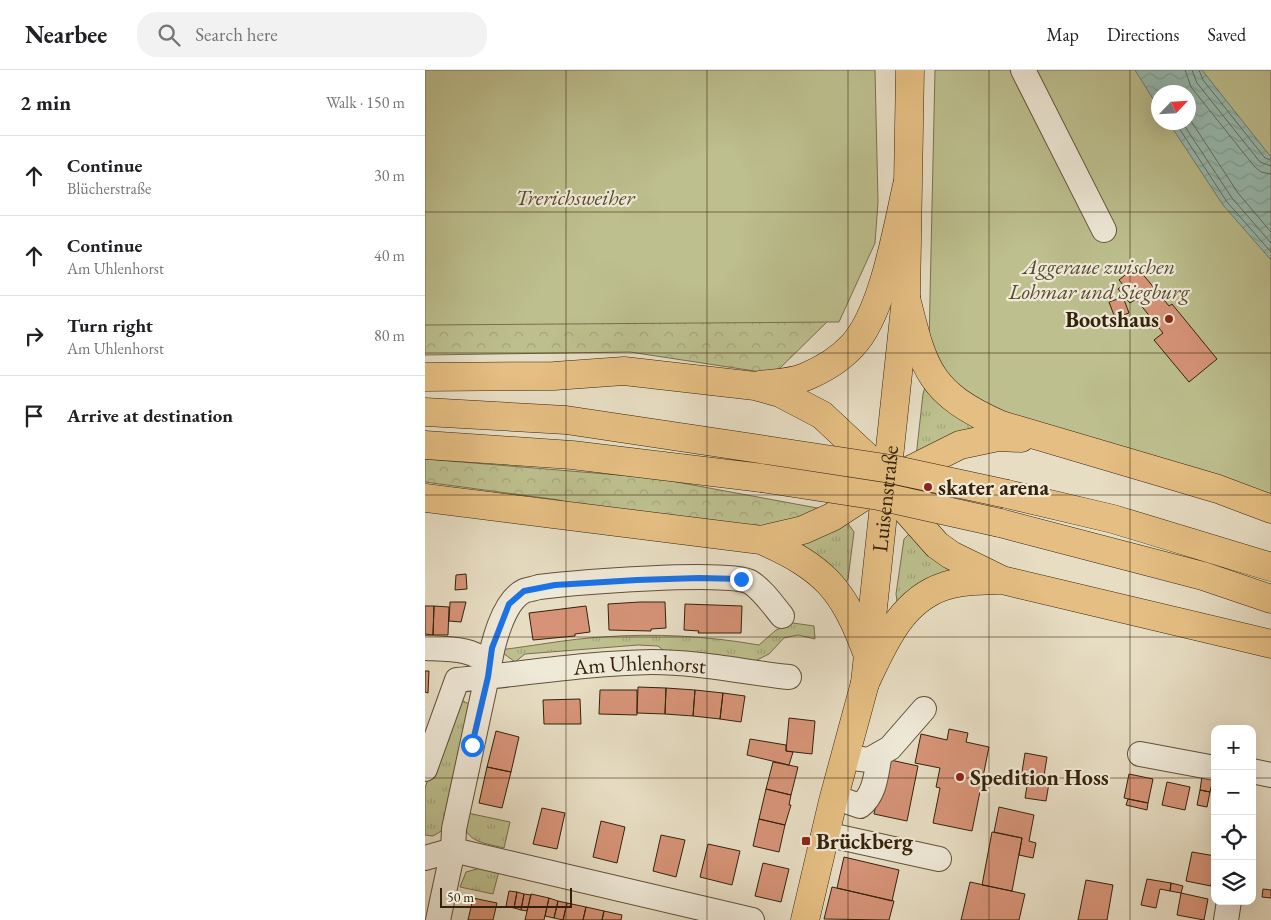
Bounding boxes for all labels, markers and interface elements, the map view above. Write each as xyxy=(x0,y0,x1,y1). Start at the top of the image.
search box xyxy=(137,12,487,57)
text: Nearbee xyxy=(25,19,107,50)
icon: search xyxy=(155,21,183,49)
text: Search here xyxy=(195,22,278,47)
text: Map xyxy=(1047,23,1079,46)
text: Directions xyxy=(1107,23,1179,46)
text: Saved xyxy=(1207,23,1246,46)
north arrow xyxy=(1151,85,1196,130)
text: 2 min xyxy=(20,89,71,116)
text: Walk · 150 m xyxy=(326,92,405,113)
text: Continue xyxy=(67,153,142,178)
icon: ahead xyxy=(20,162,48,190)
text: 30 m xyxy=(374,165,405,186)
text: Blücherstraße xyxy=(67,178,151,199)
park label: Trerichsweiher xyxy=(515,183,636,212)
text: Continue xyxy=(67,233,142,258)
icon: ahead xyxy=(20,242,48,270)
text: 40 m xyxy=(374,245,405,266)
park label: Aggeraue zwischen Lohmar und Siegburg xyxy=(1008,252,1190,306)
text: Am Uhlenhorst xyxy=(67,258,164,279)
place label: Bootshaus xyxy=(1065,305,1159,334)
text: Turn right xyxy=(67,313,153,338)
marker: Bootshaus xyxy=(1163,313,1175,325)
icon: right xyxy=(20,322,48,350)
text: 80 m xyxy=(374,325,405,346)
text: Am Uhlenhorst xyxy=(67,338,164,359)
icon: arrive xyxy=(20,402,48,430)
text: Arrive at destination xyxy=(67,403,233,428)
street label: Luisenstraße xyxy=(865,443,905,553)
place label: skater arena xyxy=(938,473,1049,502)
marker: skater arena xyxy=(922,481,934,493)
route end xyxy=(730,568,753,591)
street label: Am Uhlenhorst xyxy=(571,648,708,682)
map controls xyxy=(1211,725,1256,905)
button: + xyxy=(1211,725,1256,770)
route start xyxy=(461,734,484,757)
place label: Spedition Hoss xyxy=(970,763,1109,792)
button: − xyxy=(1211,770,1256,815)
marker: Spedition Hoss xyxy=(954,771,966,783)
button: locate xyxy=(1211,815,1256,860)
place label: Brückberg xyxy=(816,827,914,856)
marker: Brückberg xyxy=(800,835,812,847)
button: layers xyxy=(1211,860,1256,905)
scale bar xyxy=(440,885,573,908)
text: 50 m xyxy=(447,888,474,906)

